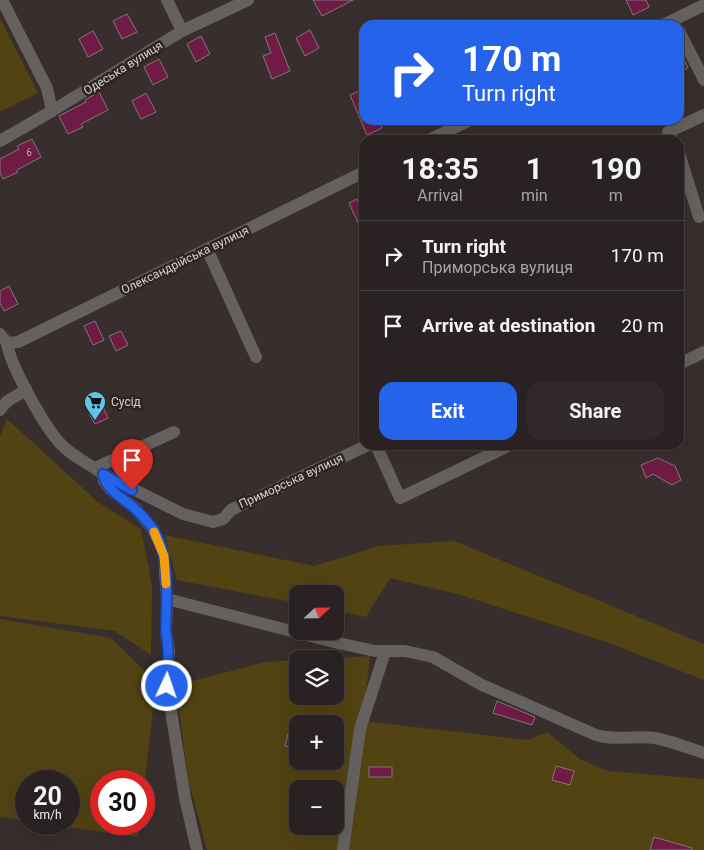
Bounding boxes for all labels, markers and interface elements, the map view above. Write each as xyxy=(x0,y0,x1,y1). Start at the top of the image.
street label: Одеська вулиця xyxy=(81,38,165,98)
text: 170 m xyxy=(462,39,561,80)
icon: right xyxy=(379,40,444,105)
text: Turn right xyxy=(462,81,556,106)
house number: 6 xyxy=(26,147,32,158)
text: 18:35 xyxy=(401,151,479,186)
text: 1 xyxy=(526,151,543,186)
text: 190 xyxy=(590,151,642,186)
text: Arrival xyxy=(417,186,463,205)
text: min xyxy=(521,186,548,205)
text: m xyxy=(609,186,623,205)
street label: Олександрійська вулиця xyxy=(119,223,251,297)
text: Turn right xyxy=(422,235,506,258)
icon: right xyxy=(379,242,407,270)
text: 170 m xyxy=(611,244,664,267)
text: Приморська вулиця xyxy=(422,258,573,277)
icon: arrive xyxy=(379,312,407,340)
text: Arrive at destination xyxy=(422,314,595,337)
text: 20 m xyxy=(621,314,664,337)
button: Exit xyxy=(379,382,517,440)
button: Share xyxy=(527,382,664,440)
supermarket icon: Сусід xyxy=(83,390,107,421)
place label: Сусід xyxy=(111,395,141,409)
pin xyxy=(111,439,153,490)
icon: arrive xyxy=(118,446,146,474)
street label: Приморська вулиця xyxy=(237,451,345,511)
north arrow xyxy=(289,585,344,640)
map controls xyxy=(289,585,344,835)
button: layers xyxy=(289,650,344,705)
position arrow xyxy=(140,659,192,711)
button: + xyxy=(289,715,344,770)
speed limit sign: 30 xyxy=(90,770,155,835)
button: − xyxy=(289,780,344,835)
text: 20 xyxy=(33,782,62,811)
text: km/h xyxy=(33,808,62,822)

